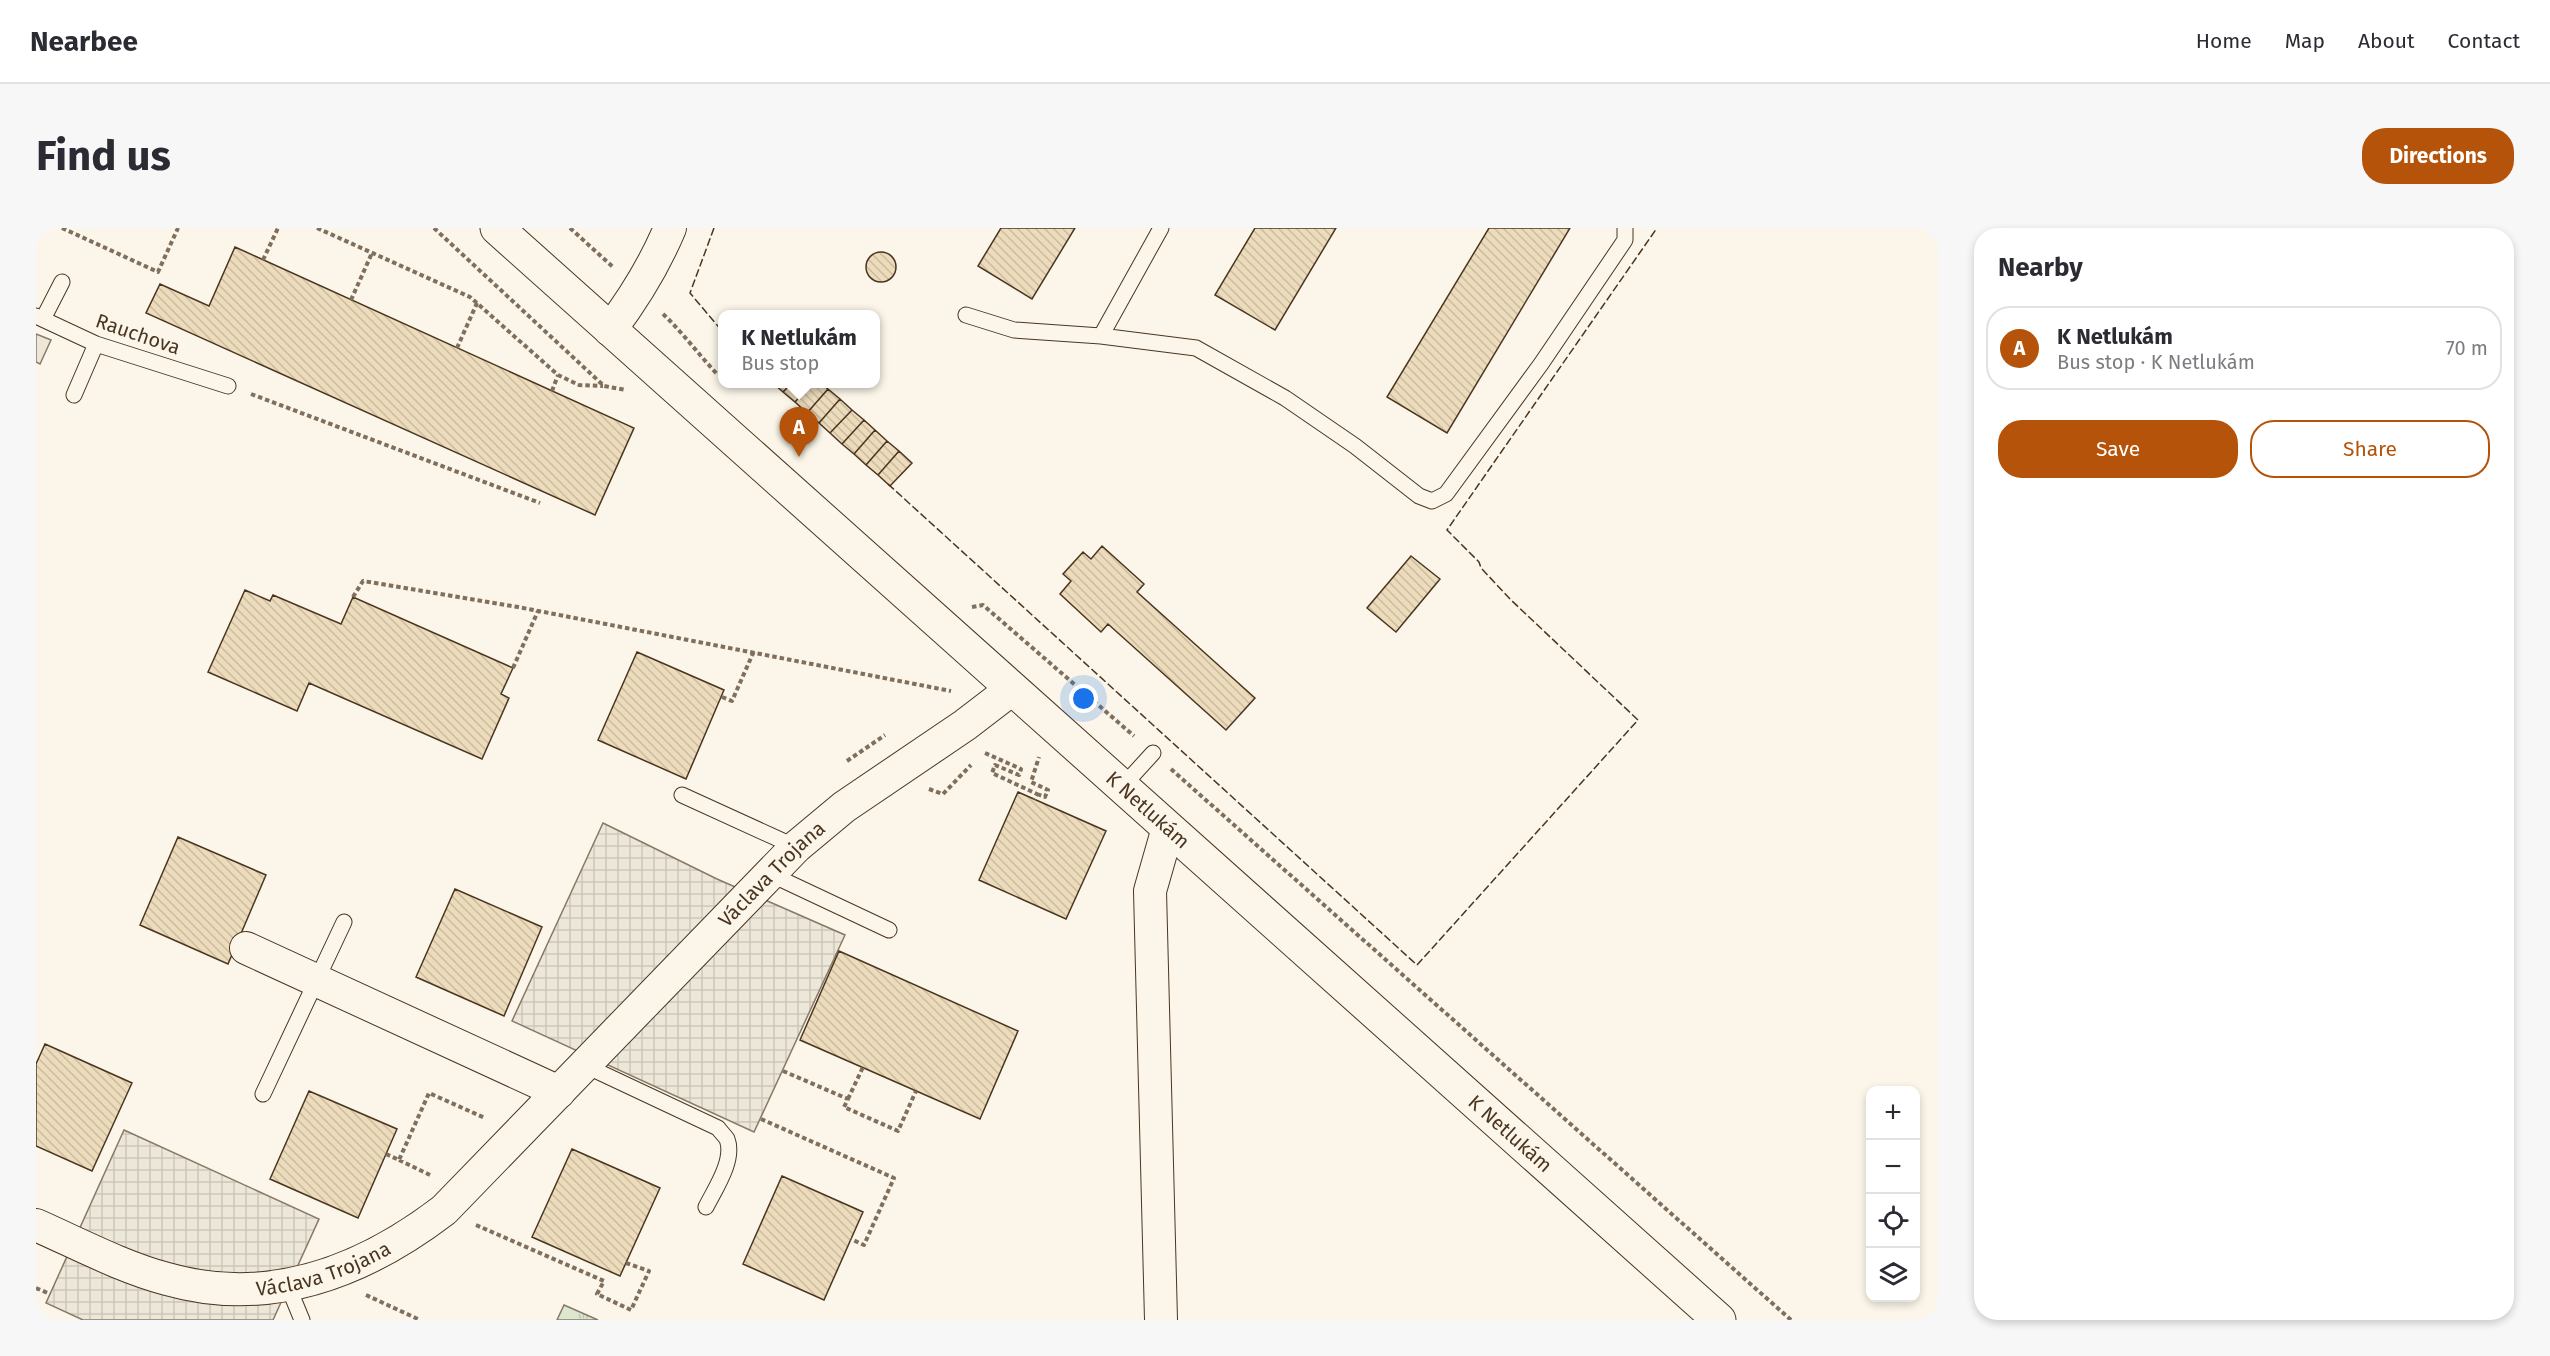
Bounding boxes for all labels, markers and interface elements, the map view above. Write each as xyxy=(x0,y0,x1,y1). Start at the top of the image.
text: Nearbee xyxy=(30,25,138,58)
text: Home xyxy=(2196,28,2252,54)
text: Map xyxy=(2285,28,2325,54)
text: About xyxy=(2358,28,2415,54)
text: Contact xyxy=(2448,28,2520,54)
button: Directions xyxy=(2362,128,2514,184)
text: Find us xyxy=(36,131,171,181)
text: Nearby xyxy=(1998,252,2083,283)
street label: Rauchova xyxy=(93,308,183,360)
popup xyxy=(718,310,880,388)
text: K Netlukám xyxy=(2057,323,2173,350)
text: K Netlukám xyxy=(741,324,857,351)
text: A xyxy=(2014,336,2025,360)
text: 70 m xyxy=(2446,336,2488,360)
text: Bus stop · K Netlukám xyxy=(2057,350,2255,374)
text: Bus stop xyxy=(741,351,819,375)
pin: A xyxy=(780,408,819,457)
button: Save xyxy=(1998,420,2238,478)
button: Share xyxy=(2250,420,2490,478)
your location xyxy=(1069,684,1098,713)
street label: K Netlukám xyxy=(1101,766,1195,853)
street label: Václava Trojana xyxy=(713,816,830,932)
map controls xyxy=(1866,1086,1920,1302)
button: + xyxy=(1866,1086,1920,1140)
street label: K Netlukám xyxy=(1464,1090,1557,1177)
button: − xyxy=(1866,1140,1920,1194)
button: locate xyxy=(1866,1194,1920,1248)
street label: Václava Trojana xyxy=(255,1236,395,1301)
button: layers xyxy=(1866,1248,1920,1302)

